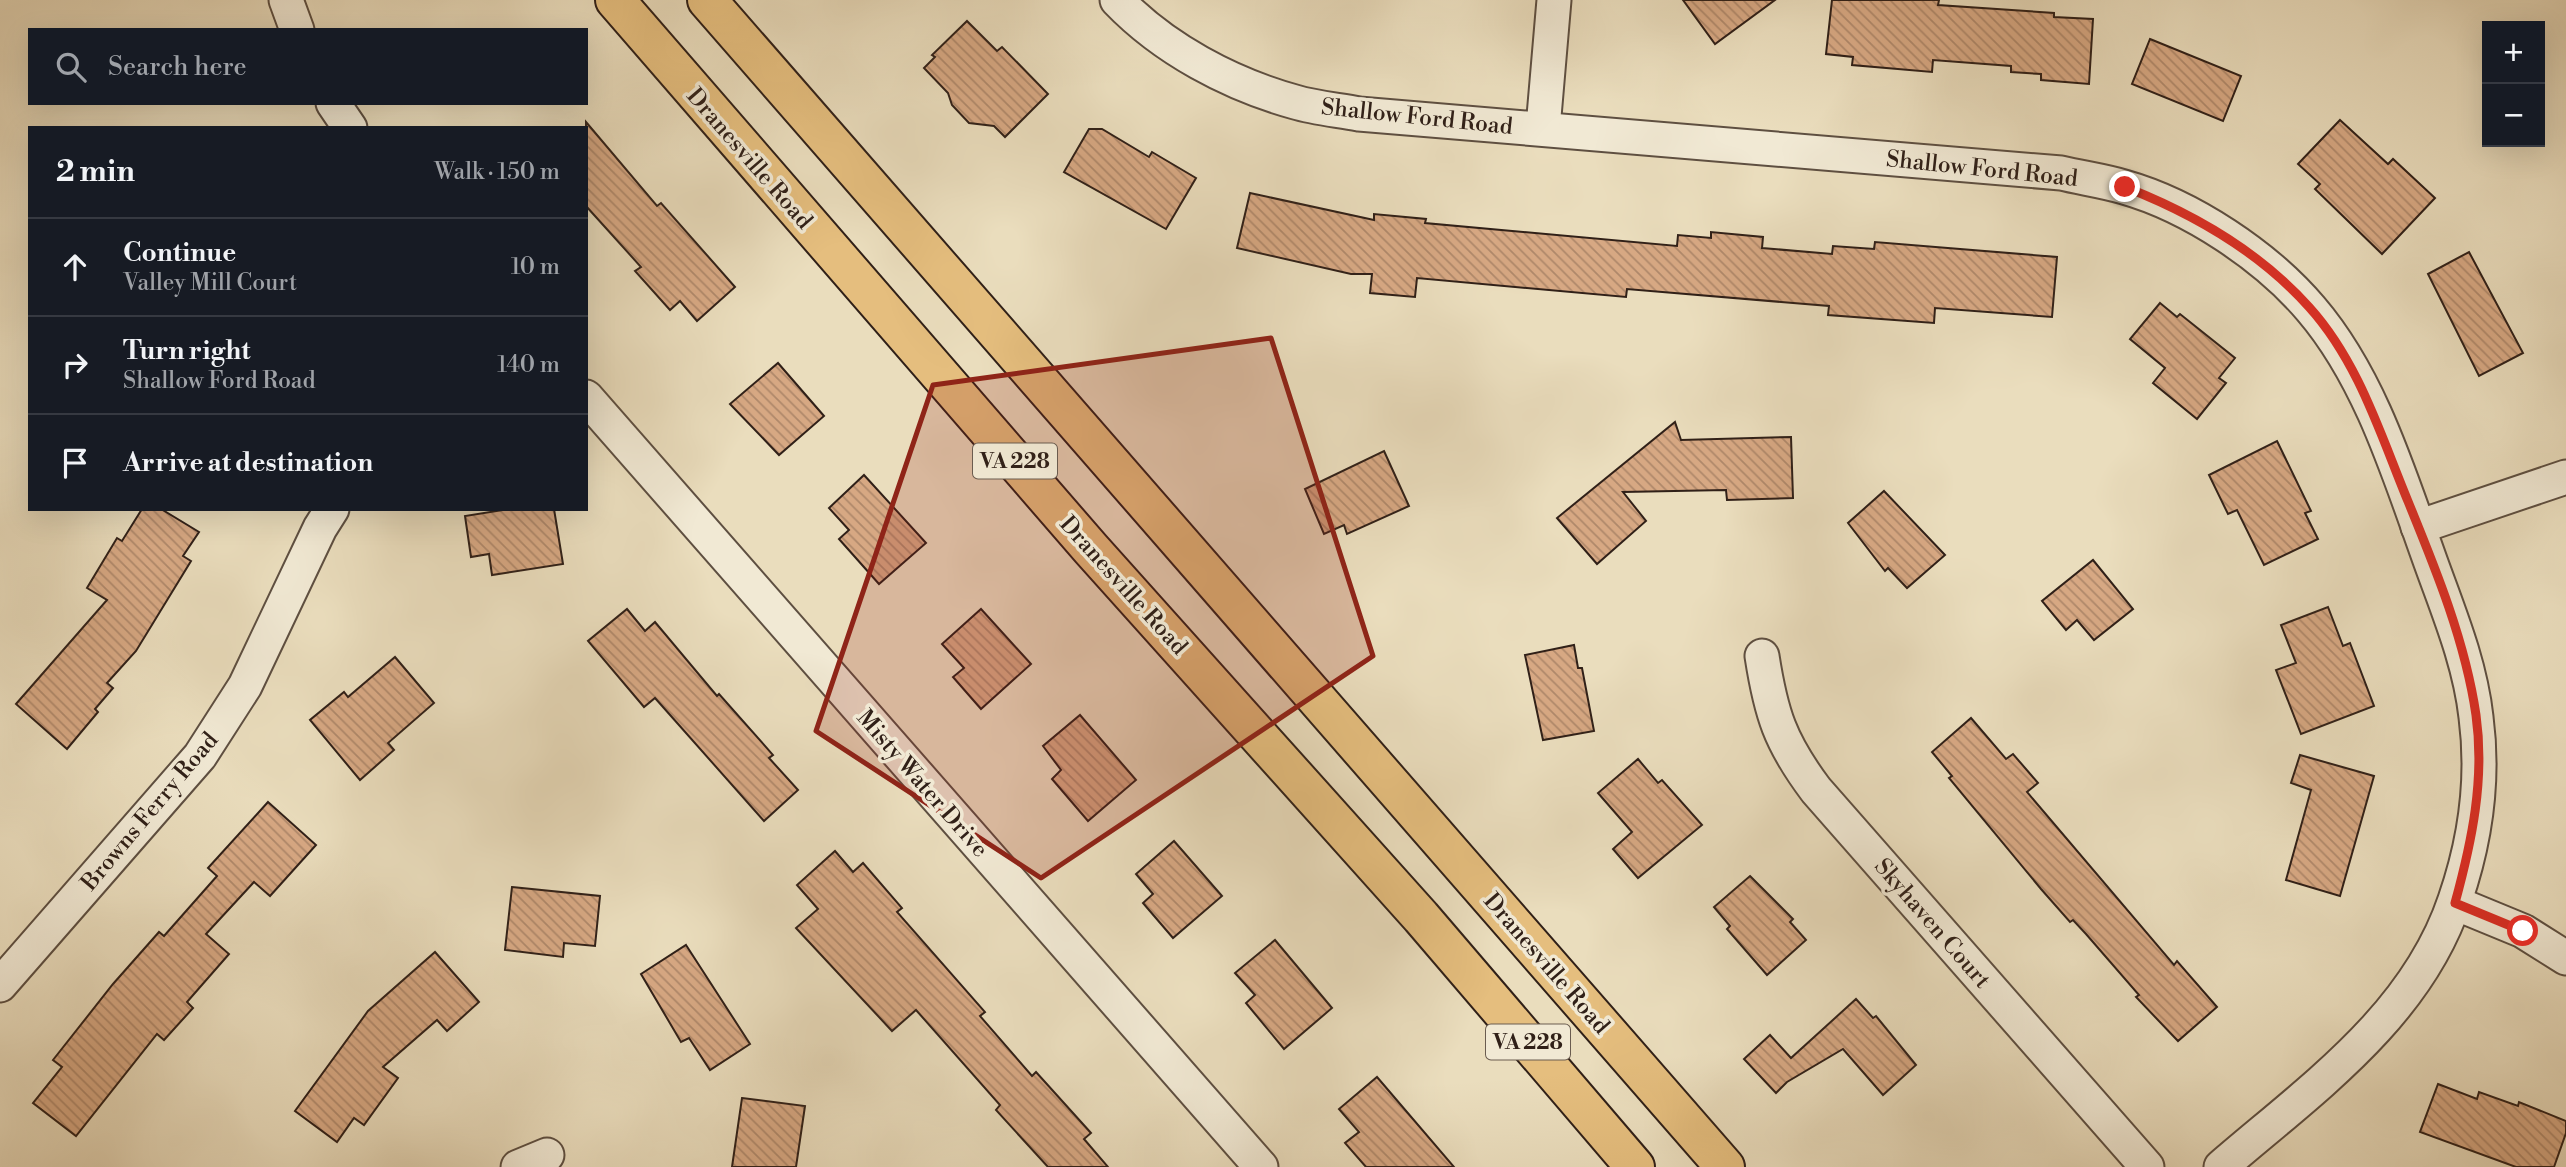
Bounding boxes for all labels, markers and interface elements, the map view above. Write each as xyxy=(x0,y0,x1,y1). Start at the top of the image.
map controls xyxy=(2482,21,2545,147)
button: + xyxy=(2482,21,2545,84)
search box xyxy=(28,28,588,105)
icon: search xyxy=(52,48,90,86)
text: Search here xyxy=(108,51,247,83)
street label: Dranesville Road xyxy=(680,82,818,235)
button: − xyxy=(2482,84,2545,147)
street label: Shallow Ford Road xyxy=(1320,93,1514,141)
street label: Shallow Ford Road xyxy=(1885,145,2079,193)
text: 2 min xyxy=(56,153,135,191)
text: Walk · 150 m xyxy=(434,158,560,186)
route end xyxy=(2109,171,2140,202)
text: Continue xyxy=(123,237,236,269)
icon: ahead xyxy=(56,248,94,286)
text: 10 m xyxy=(511,253,560,281)
text: Valley Mill Court xyxy=(123,269,297,297)
text: Turn right xyxy=(123,335,251,367)
icon: right xyxy=(56,346,94,384)
text: 140 m xyxy=(497,351,560,379)
text: Shallow Ford Road xyxy=(123,367,316,395)
icon: arrive xyxy=(56,444,94,482)
road number: VA 228 xyxy=(973,444,1057,478)
text: Arrive at destination xyxy=(123,447,373,479)
street label: Dranesville Road xyxy=(1053,510,1193,661)
street label: Misty Water Drive xyxy=(851,704,994,863)
street label: Browns Ferry Road xyxy=(75,727,224,897)
street label: Skyhaven Court xyxy=(1868,853,1996,994)
street label: Dranesville Road xyxy=(1477,887,1615,1040)
route start xyxy=(2507,915,2538,946)
road number: VA 228 xyxy=(1486,1024,1570,1060)

